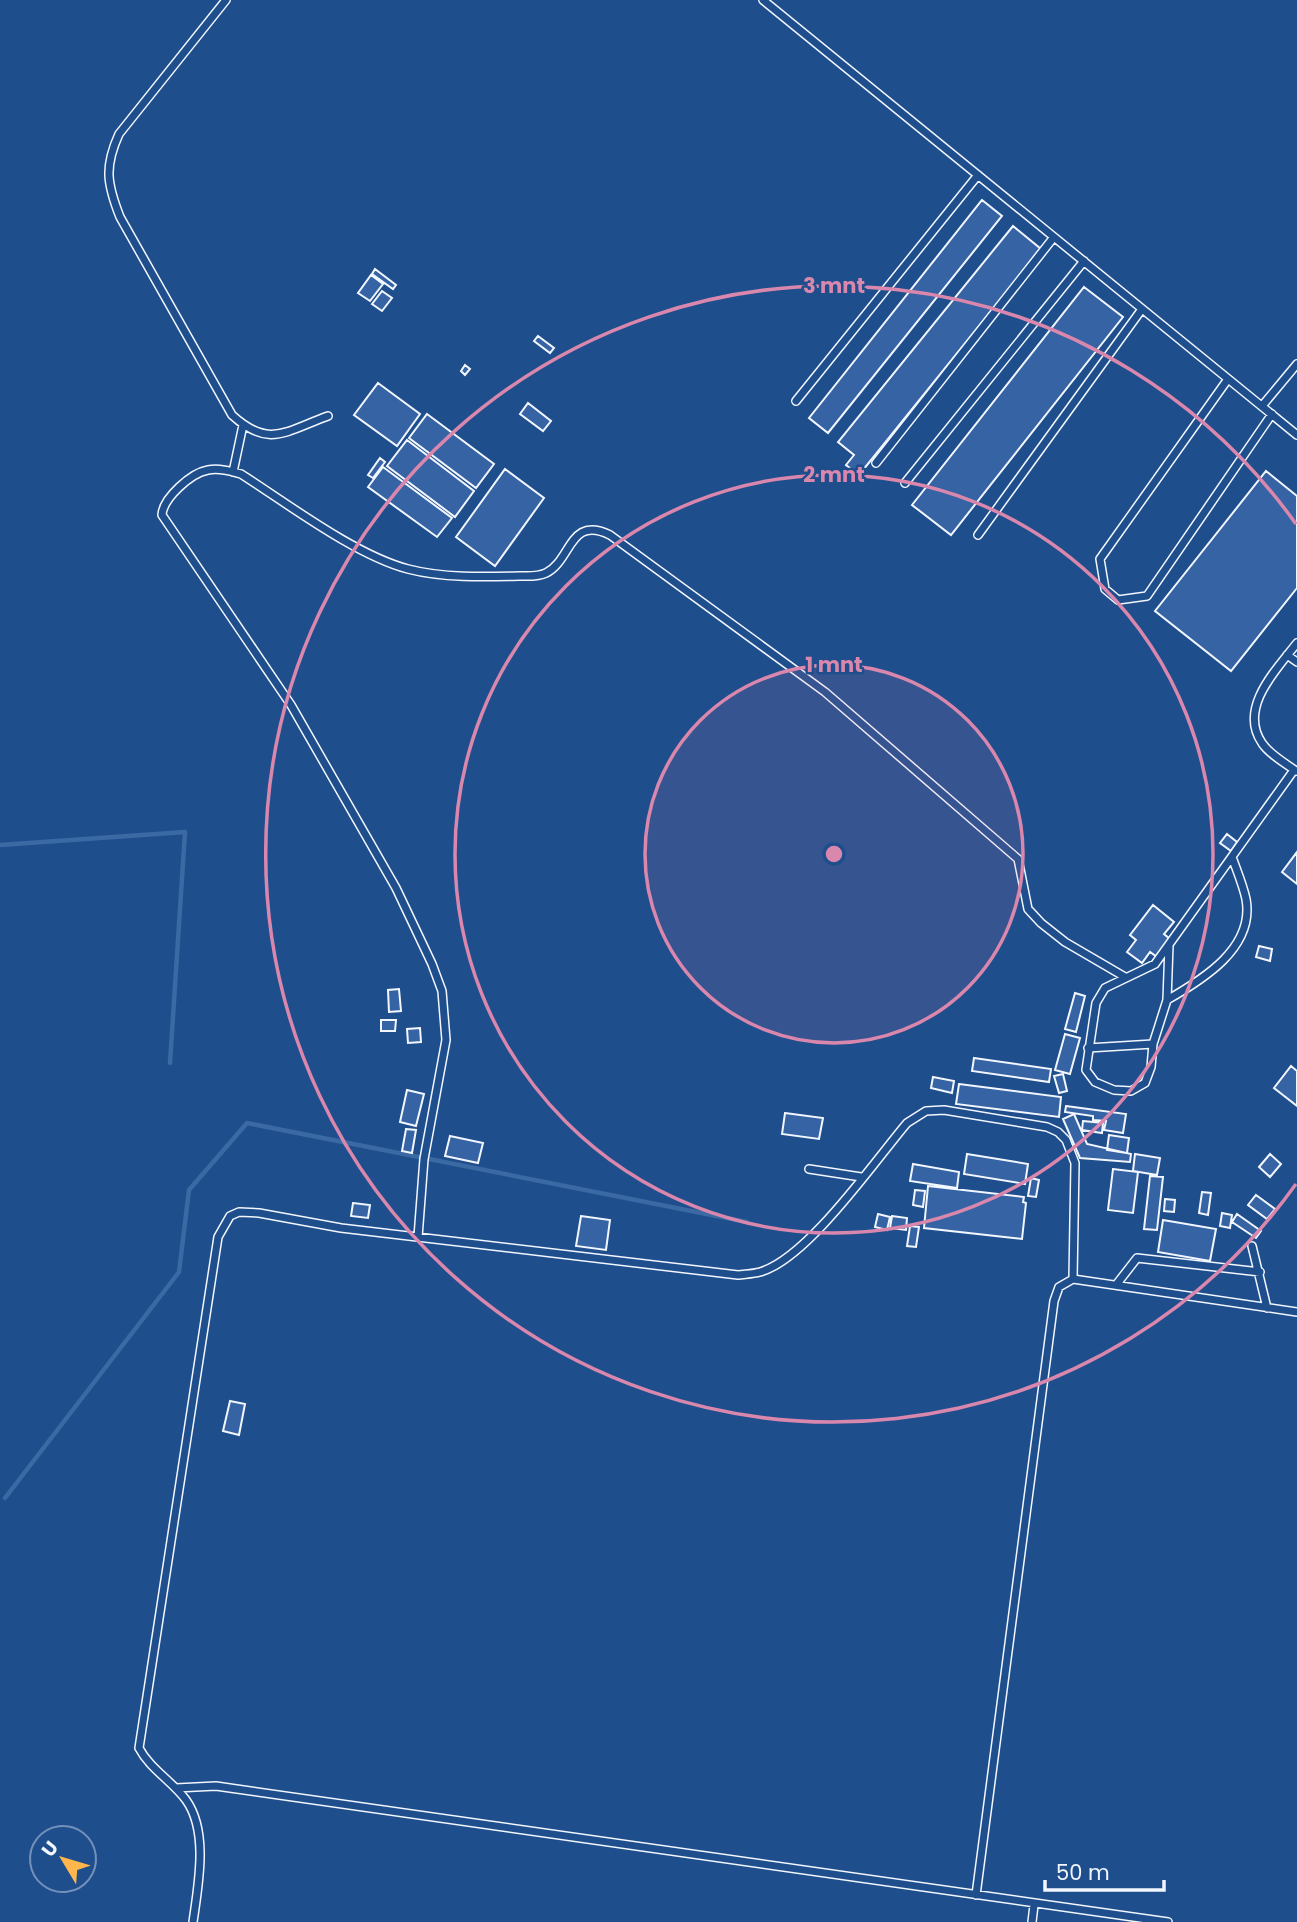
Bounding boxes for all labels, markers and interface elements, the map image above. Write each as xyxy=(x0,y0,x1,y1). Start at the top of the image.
text: 3 mnt xyxy=(803,271,865,300)
text: 2 mnt xyxy=(803,460,865,489)
text: 1 mnt xyxy=(805,650,863,679)
centre of rings xyxy=(822,842,846,866)
north arrow xyxy=(28,1824,98,1894)
text: U xyxy=(35,1835,65,1862)
scale bar xyxy=(1045,1848,1164,1892)
text: 50 m xyxy=(1056,1858,1110,1887)

